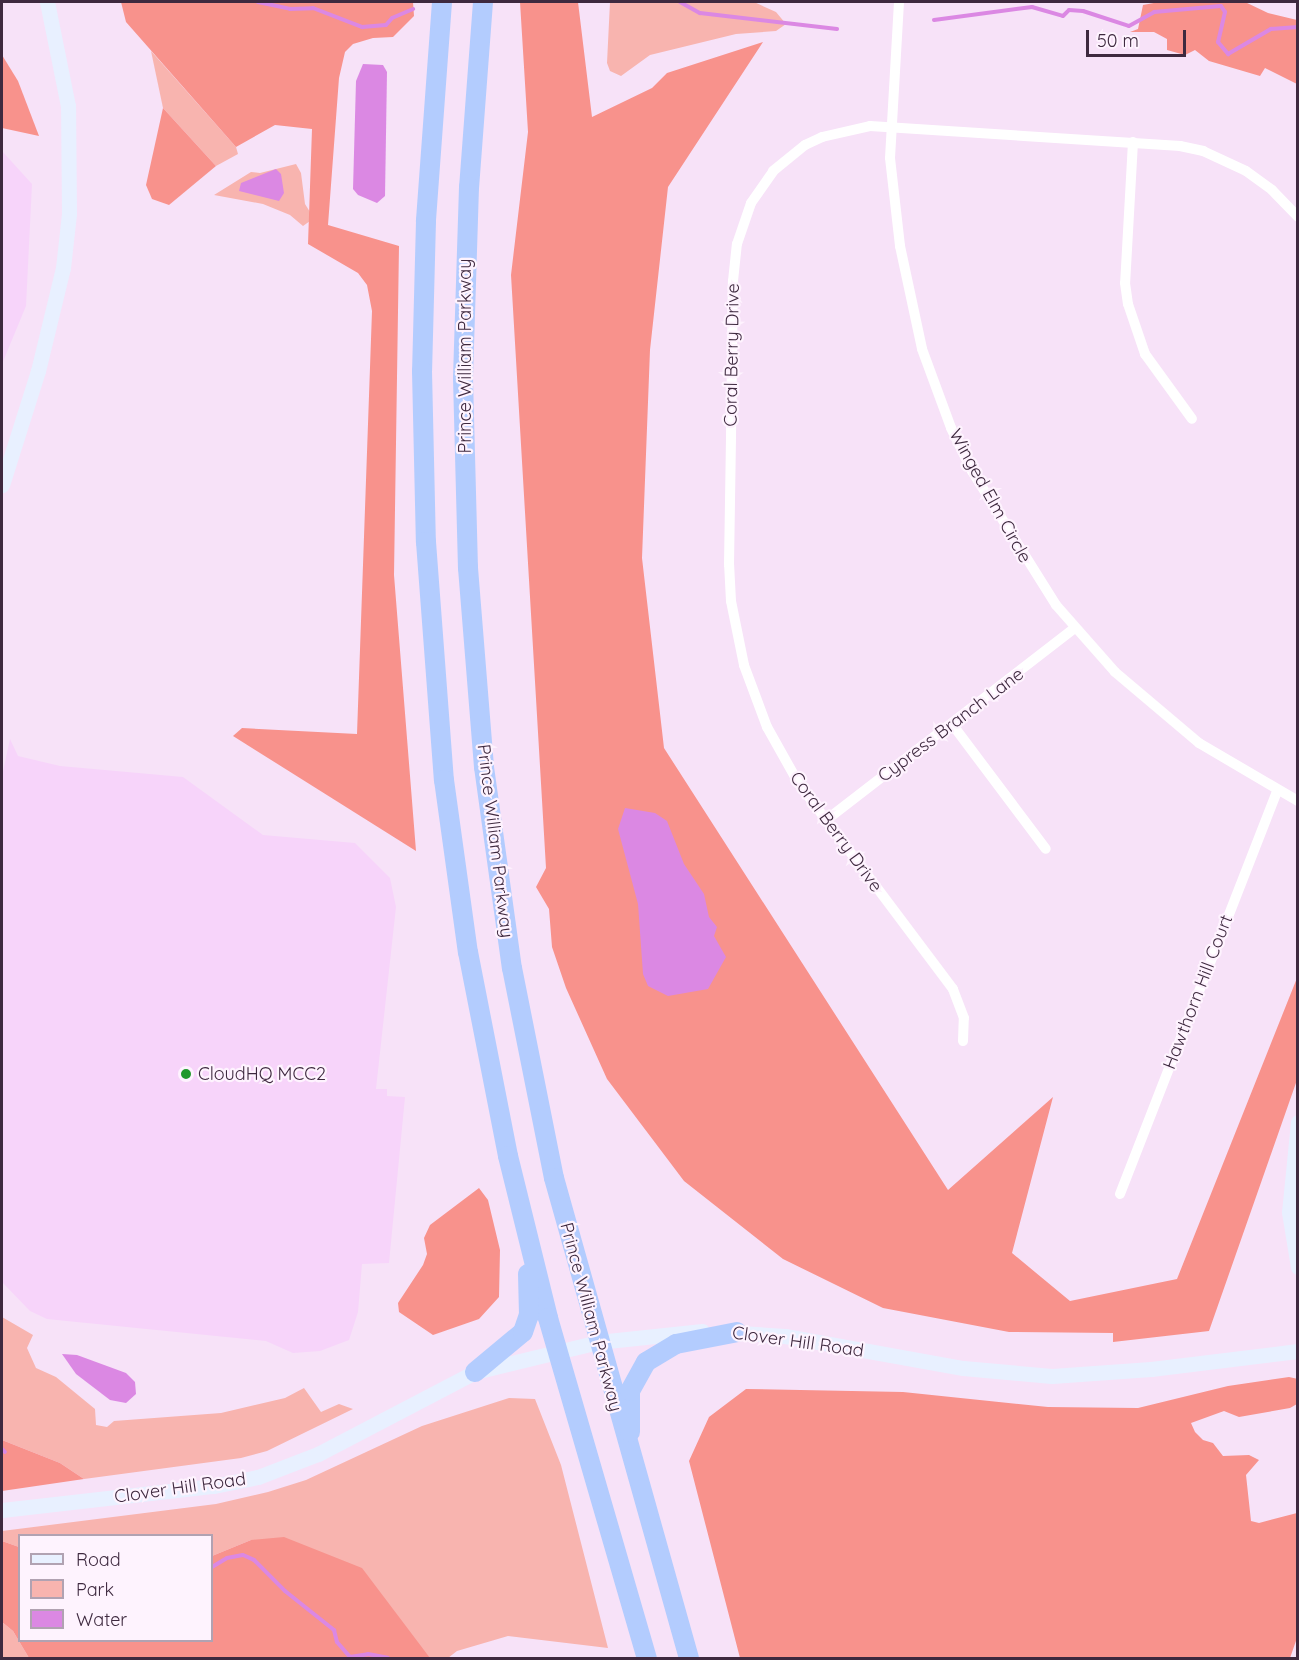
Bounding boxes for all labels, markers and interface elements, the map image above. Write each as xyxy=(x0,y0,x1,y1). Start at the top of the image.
scale bar xyxy=(1089,18,1190,56)
text: 50 m xyxy=(1097,29,1139,52)
street label: Prince William Parkway xyxy=(454,259,476,453)
street label: Coral Berry Drive xyxy=(720,283,744,427)
street label: Winged Elm Circle xyxy=(944,425,1036,567)
street label: Cypress Branch Lane xyxy=(874,663,1028,787)
street label: Prince William Parkway xyxy=(472,743,518,939)
street label: Coral Berry Drive xyxy=(785,768,887,896)
street label: Hawthorn Hill Court xyxy=(1159,912,1237,1072)
place label: CloudHQ MCC2 xyxy=(198,1063,326,1085)
marker: CloudHQ MCC2 xyxy=(179,1067,193,1081)
street label: Prince William Parkway xyxy=(555,1220,627,1414)
street label: Clover Hill Road xyxy=(731,1322,865,1362)
street label: Clover Hill Road xyxy=(113,1468,247,1508)
legend xyxy=(18,1534,213,1642)
text: Road xyxy=(76,1548,121,1571)
text: Park xyxy=(76,1578,114,1601)
text: Water xyxy=(76,1608,127,1631)

